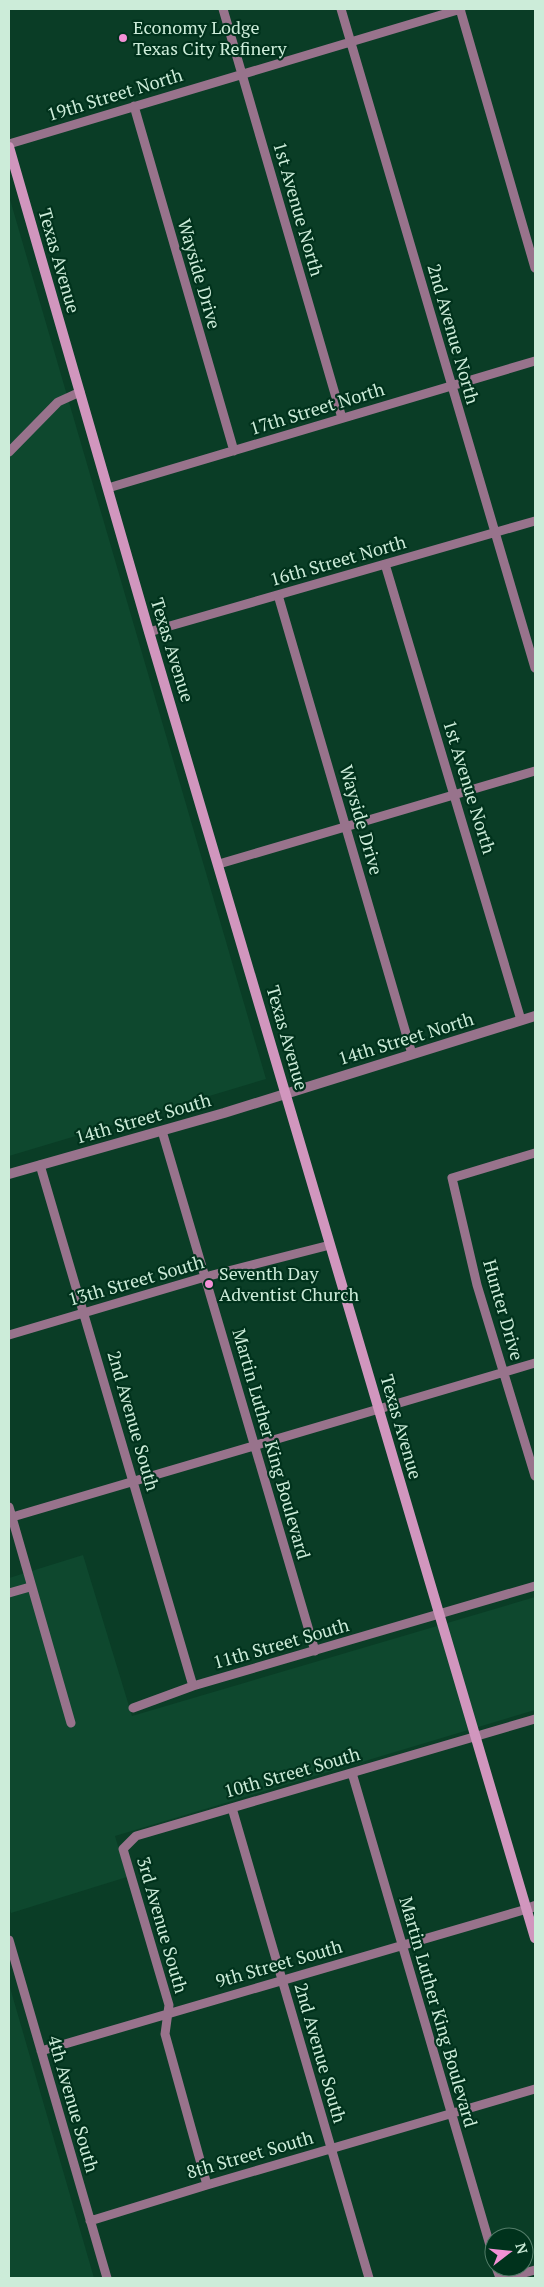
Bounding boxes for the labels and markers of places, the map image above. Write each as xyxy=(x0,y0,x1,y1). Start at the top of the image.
place label: Economy Lodge Texas City Refinery xyxy=(133,15,287,60)
marker: Economy Lodge Texas City Refinery xyxy=(117,32,129,44)
place label: Seventh Day Adventist Church xyxy=(219,1261,360,1306)
marker: Seventh Day Adventist Church xyxy=(203,1278,215,1290)

